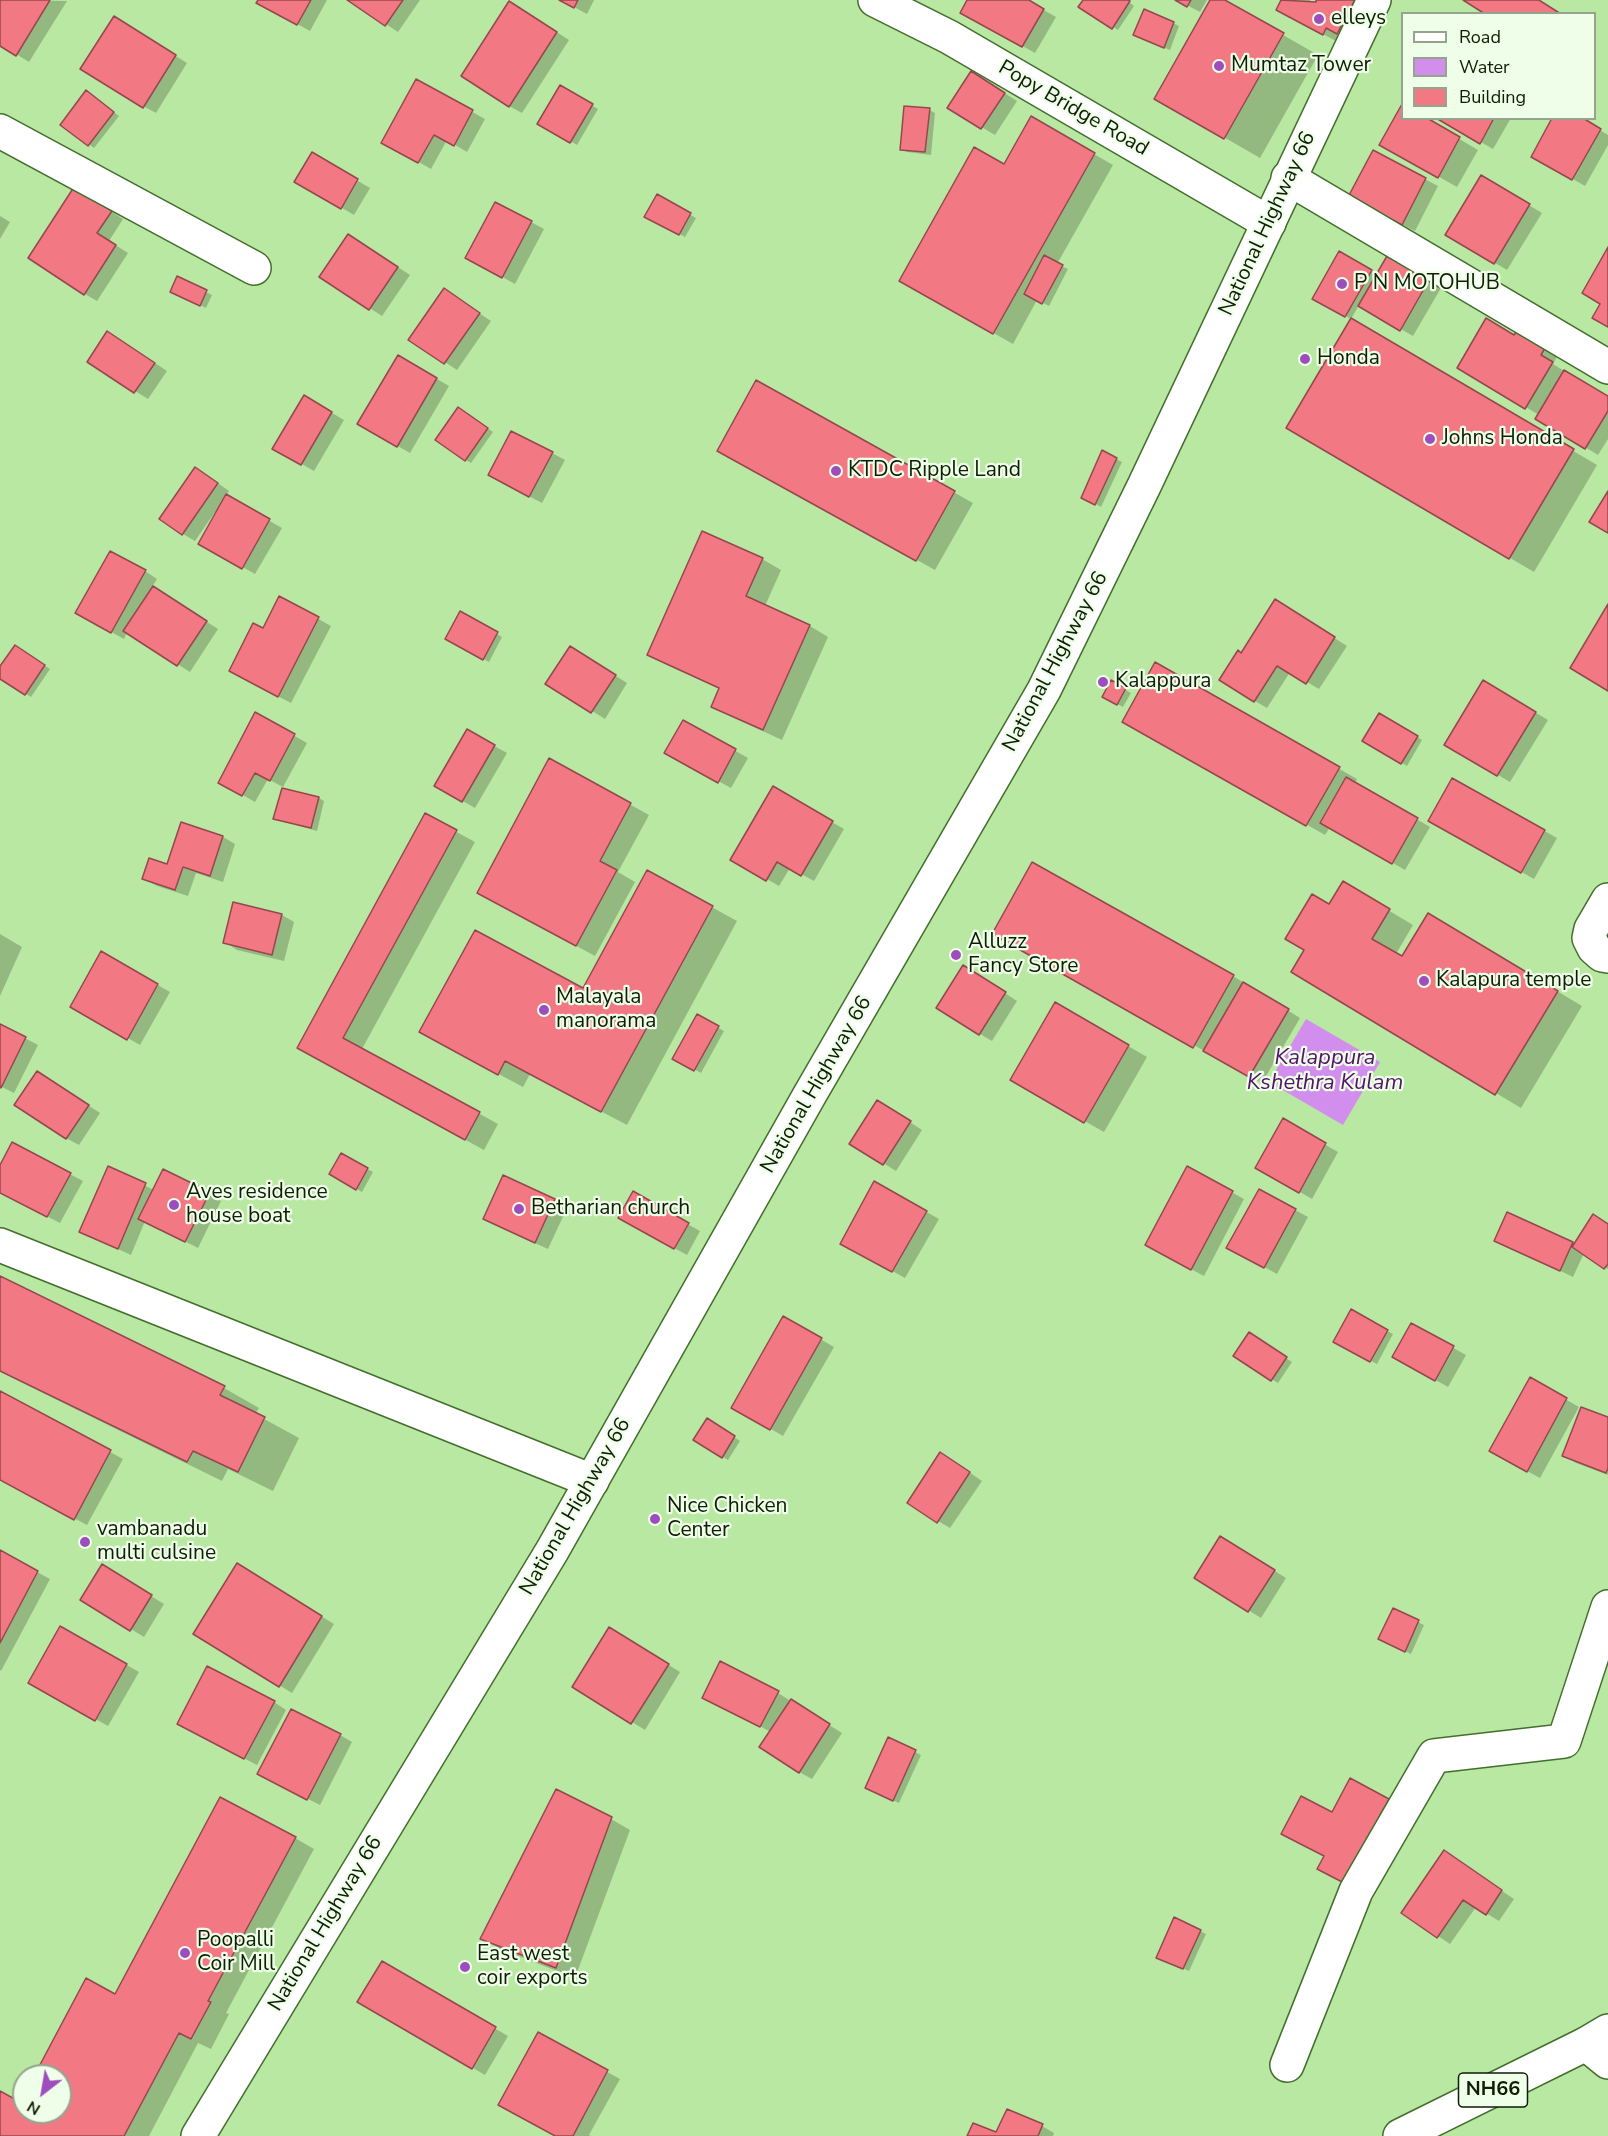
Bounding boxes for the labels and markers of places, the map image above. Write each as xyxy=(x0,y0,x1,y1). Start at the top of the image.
place label: elleys xyxy=(1331,6,1386,32)
marker: elleys xyxy=(1312,12,1326,26)
place label: Mumtaz Tower xyxy=(1231,53,1371,79)
marker: Mumtaz Tower xyxy=(1212,59,1226,73)
place label: P N MOTOHUB xyxy=(1354,271,1500,297)
marker: P N MOTOHUB xyxy=(1335,277,1349,291)
place label: Honda xyxy=(1317,346,1380,372)
marker: Honda xyxy=(1298,352,1312,366)
place label: Johns Honda xyxy=(1442,426,1563,452)
marker: Johns Honda xyxy=(1423,432,1437,446)
place label: KTDC Ripple Land xyxy=(848,458,1021,484)
marker: KTDC Ripple Land xyxy=(829,464,843,478)
place label: Kalappura xyxy=(1115,669,1211,695)
marker: Kalappura xyxy=(1096,675,1110,689)
place label: Alluzz Fancy Store xyxy=(968,930,1078,980)
marker: Alluzz Fancy Store xyxy=(949,948,963,962)
place label: Kalapura temple xyxy=(1436,968,1591,994)
marker: Kalapura temple xyxy=(1417,974,1431,988)
place label: Malayala manorama xyxy=(556,985,656,1035)
marker: Malayala manorama xyxy=(537,1003,551,1017)
place label: Aves residence house boat xyxy=(186,1180,328,1230)
place label: Betharian church xyxy=(531,1196,690,1222)
marker: Aves residence house boat xyxy=(167,1198,181,1212)
marker: Betharian church xyxy=(512,1202,526,1216)
place label: Nice Chicken Center xyxy=(667,1494,787,1544)
marker: Nice Chicken Center xyxy=(648,1512,662,1526)
place label: vambanadu multi culsine xyxy=(97,1517,216,1567)
marker: vambanadu multi culsine xyxy=(78,1535,92,1549)
place label: Poopalli Coir Mill xyxy=(197,1928,275,1978)
place label: East west coir exports xyxy=(477,1942,588,1992)
marker: Poopalli Coir Mill xyxy=(178,1946,192,1960)
marker: East west coir exports xyxy=(458,1960,472,1974)

